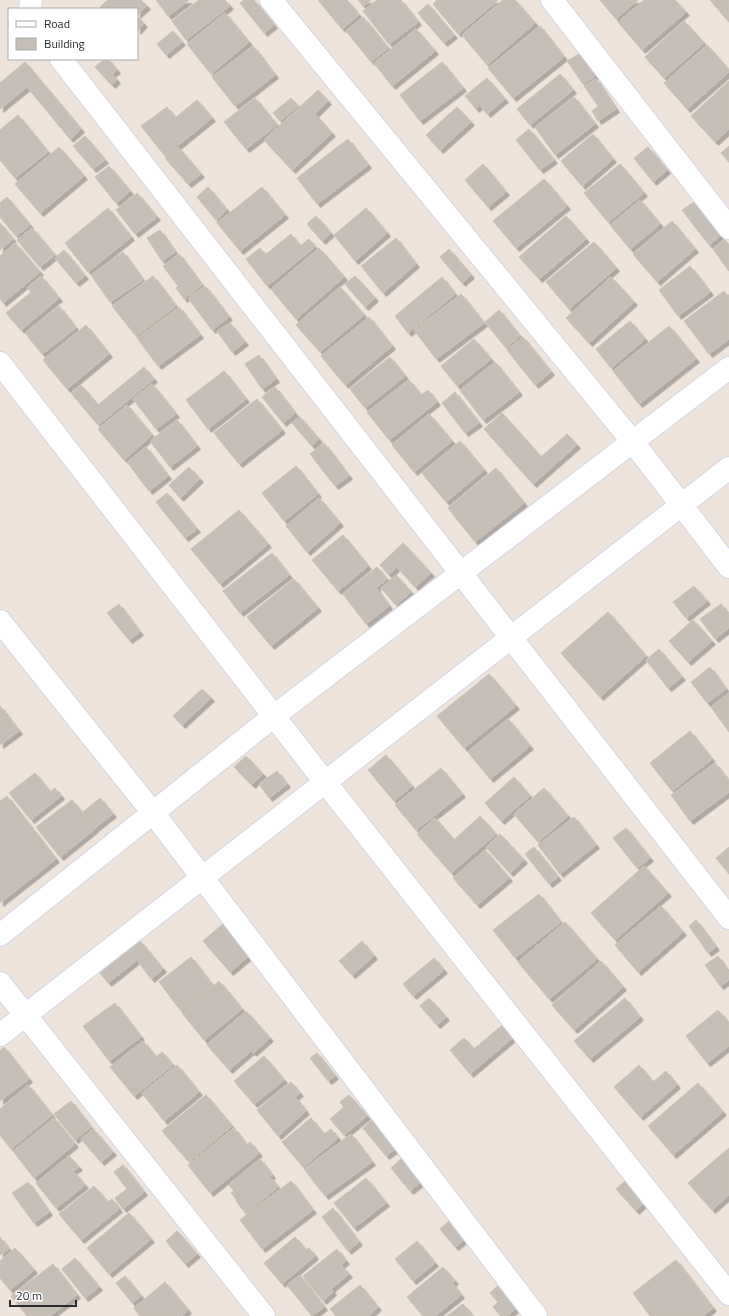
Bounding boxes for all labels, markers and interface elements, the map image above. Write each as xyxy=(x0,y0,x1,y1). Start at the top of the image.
legend xyxy=(8,8,138,60)
text: Road xyxy=(44,14,70,33)
text: Building xyxy=(44,34,85,53)
scale bar xyxy=(10,1282,76,1308)
text: 20 m xyxy=(16,1286,42,1305)

